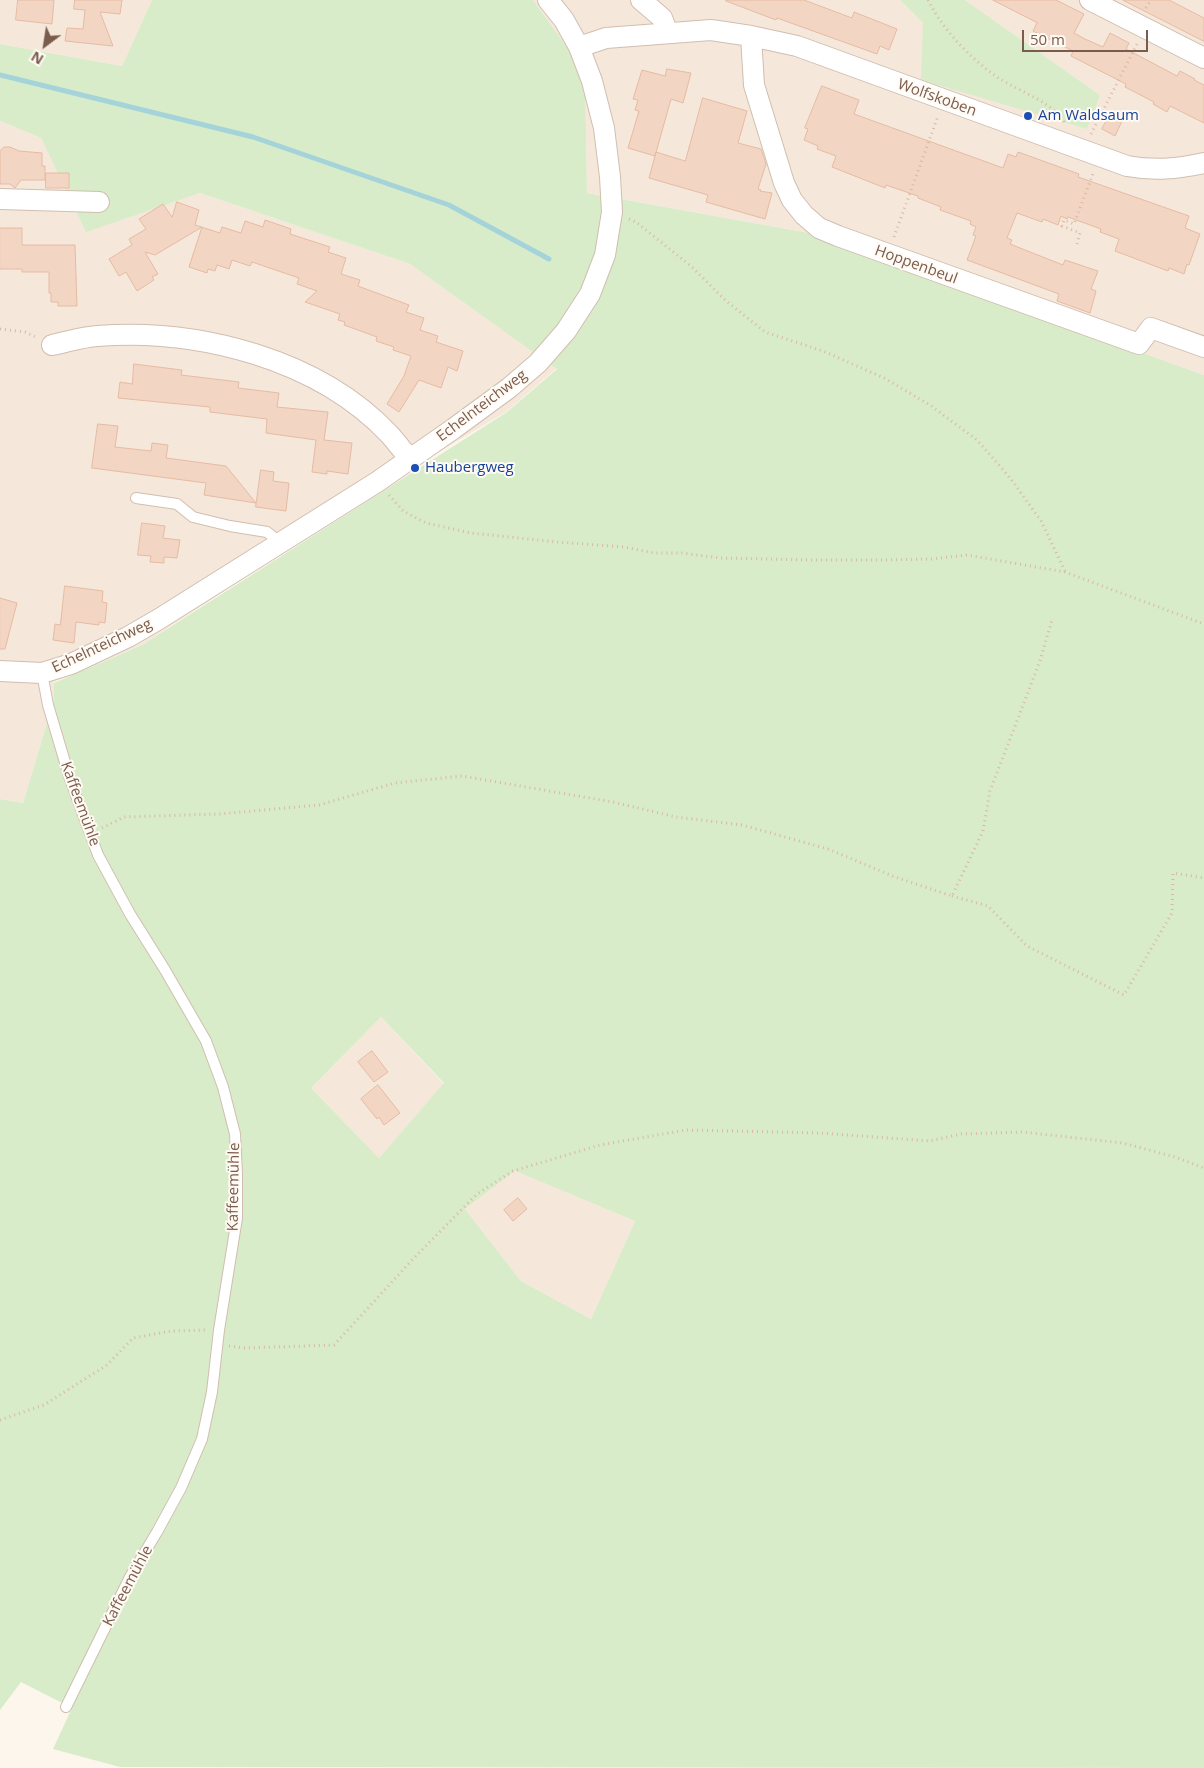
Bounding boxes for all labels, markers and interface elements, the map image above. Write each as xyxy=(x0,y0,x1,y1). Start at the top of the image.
north arrow xyxy=(20,20,70,70)
scale bar xyxy=(1024,20,1150,52)
text: 50 m xyxy=(1030,29,1065,49)
text: N xyxy=(27,47,47,69)
street label: Wolfskoben xyxy=(895,75,979,121)
place label: Am Waldsaum xyxy=(1038,107,1139,125)
marker: Am Waldsaum xyxy=(1022,110,1034,122)
street label: Hoppenbeul xyxy=(872,242,960,288)
street label: Echelnteichweg xyxy=(433,366,531,446)
place label: Haubergweg xyxy=(425,459,514,477)
marker: Haubergweg xyxy=(409,462,421,474)
street label: Echelnteichweg xyxy=(49,615,155,677)
street label: Kaffeemühle xyxy=(56,759,104,849)
street label: Kaffeemühle xyxy=(224,1142,244,1232)
street label: Kaffeemühle xyxy=(99,1543,157,1629)

